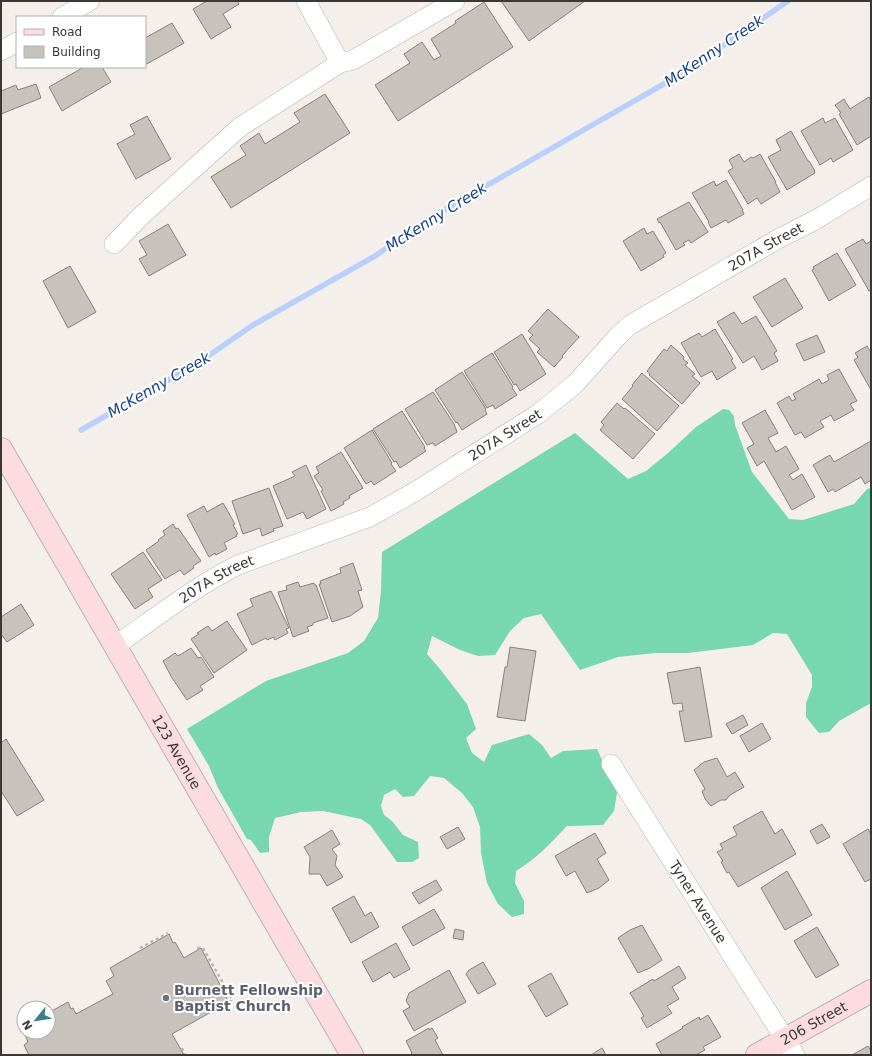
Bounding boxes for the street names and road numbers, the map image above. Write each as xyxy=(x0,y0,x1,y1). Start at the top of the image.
street label: 207A Street xyxy=(725,219,806,274)
street label: 207A Street xyxy=(466,406,545,464)
street label: 207A Street xyxy=(176,552,256,606)
street label: 123 Avenue xyxy=(149,712,204,792)
street label: Tyner Avenue xyxy=(666,857,730,946)
street label: 206 Street xyxy=(778,998,850,1048)

